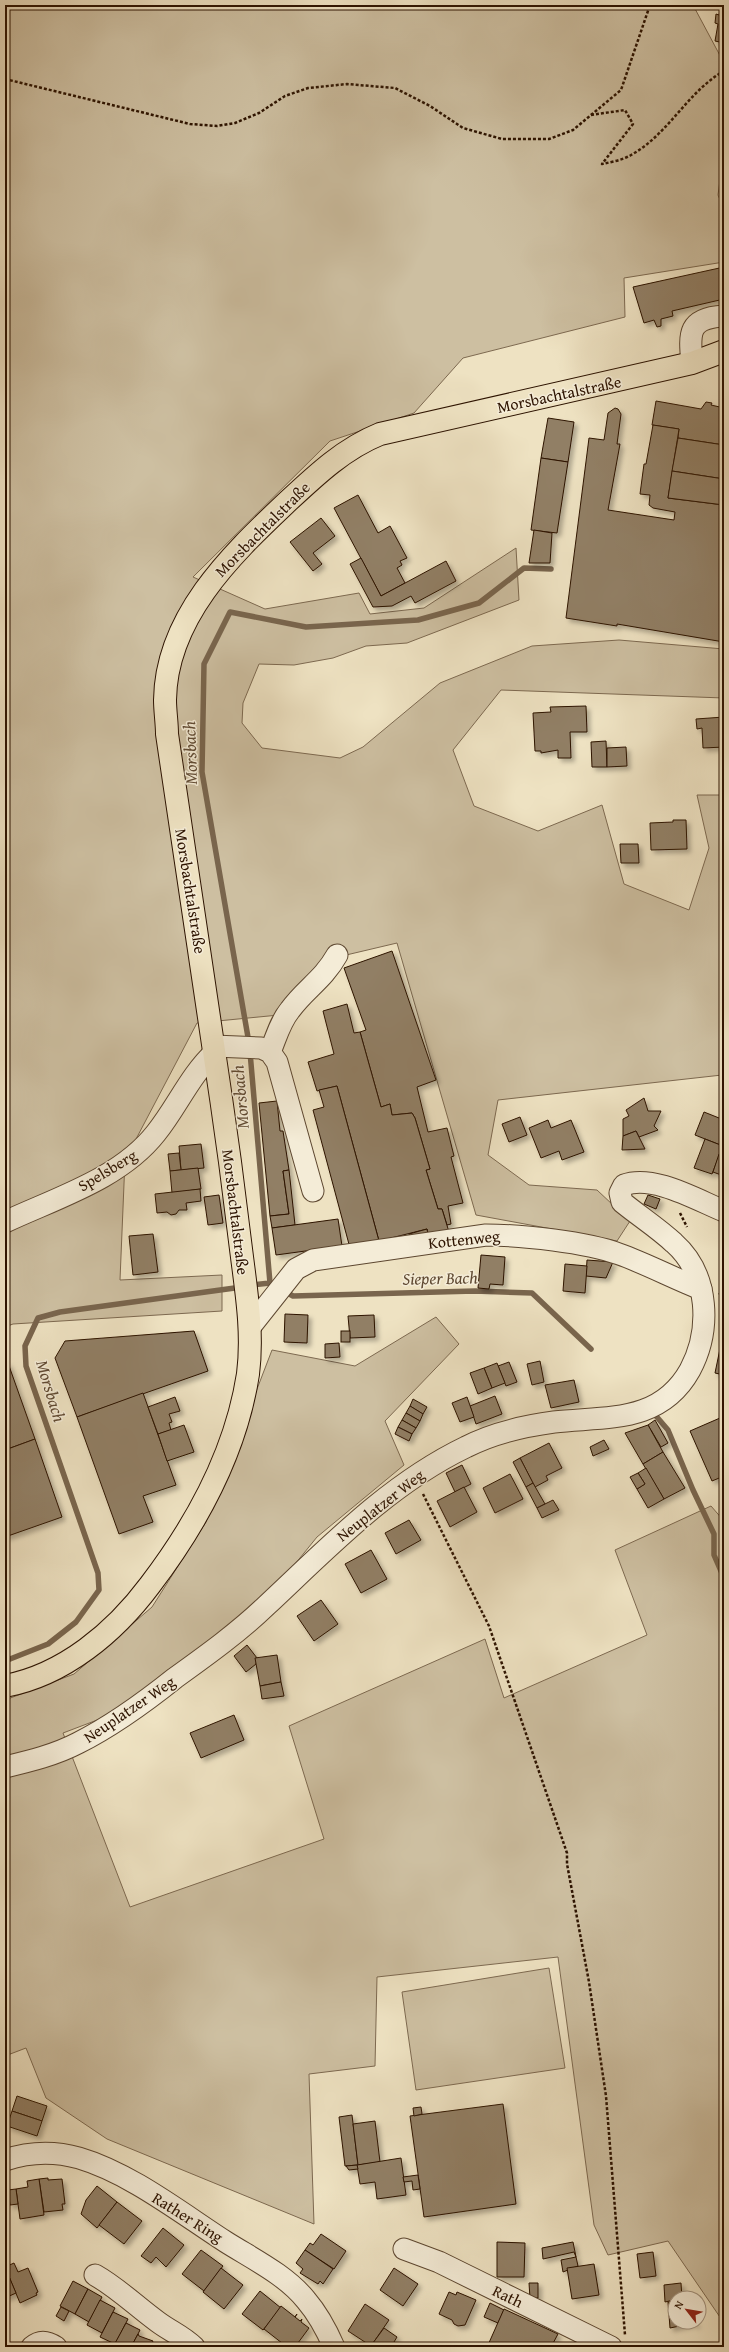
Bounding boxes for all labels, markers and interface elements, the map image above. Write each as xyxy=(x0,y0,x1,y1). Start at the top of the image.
street label: Morsbachtalstraße xyxy=(495,369,623,419)
street label: Morsbachtalstraße xyxy=(209,476,315,582)
water label: Morsbach xyxy=(176,720,203,785)
street label: Morsbachtalstraße xyxy=(169,827,213,955)
water label: Morsbach xyxy=(224,1064,255,1130)
street label: Spelsberg xyxy=(73,1143,141,1197)
street label: Morsbachtalstraße xyxy=(216,1148,256,1276)
street label: Kottenweg xyxy=(427,1223,501,1255)
water label: Sieper Bach xyxy=(402,1264,478,1291)
water label: Morsbach xyxy=(30,1357,73,1425)
street label: Neuplatzer Weg xyxy=(331,1463,429,1547)
street label: Neuplatzer Weg xyxy=(78,1669,180,1749)
street label: Rather Ring xyxy=(148,2186,228,2248)
street label: Rath xyxy=(489,2278,527,2314)
north arrow xyxy=(667,2290,707,2330)
text: N xyxy=(670,2297,688,2312)

